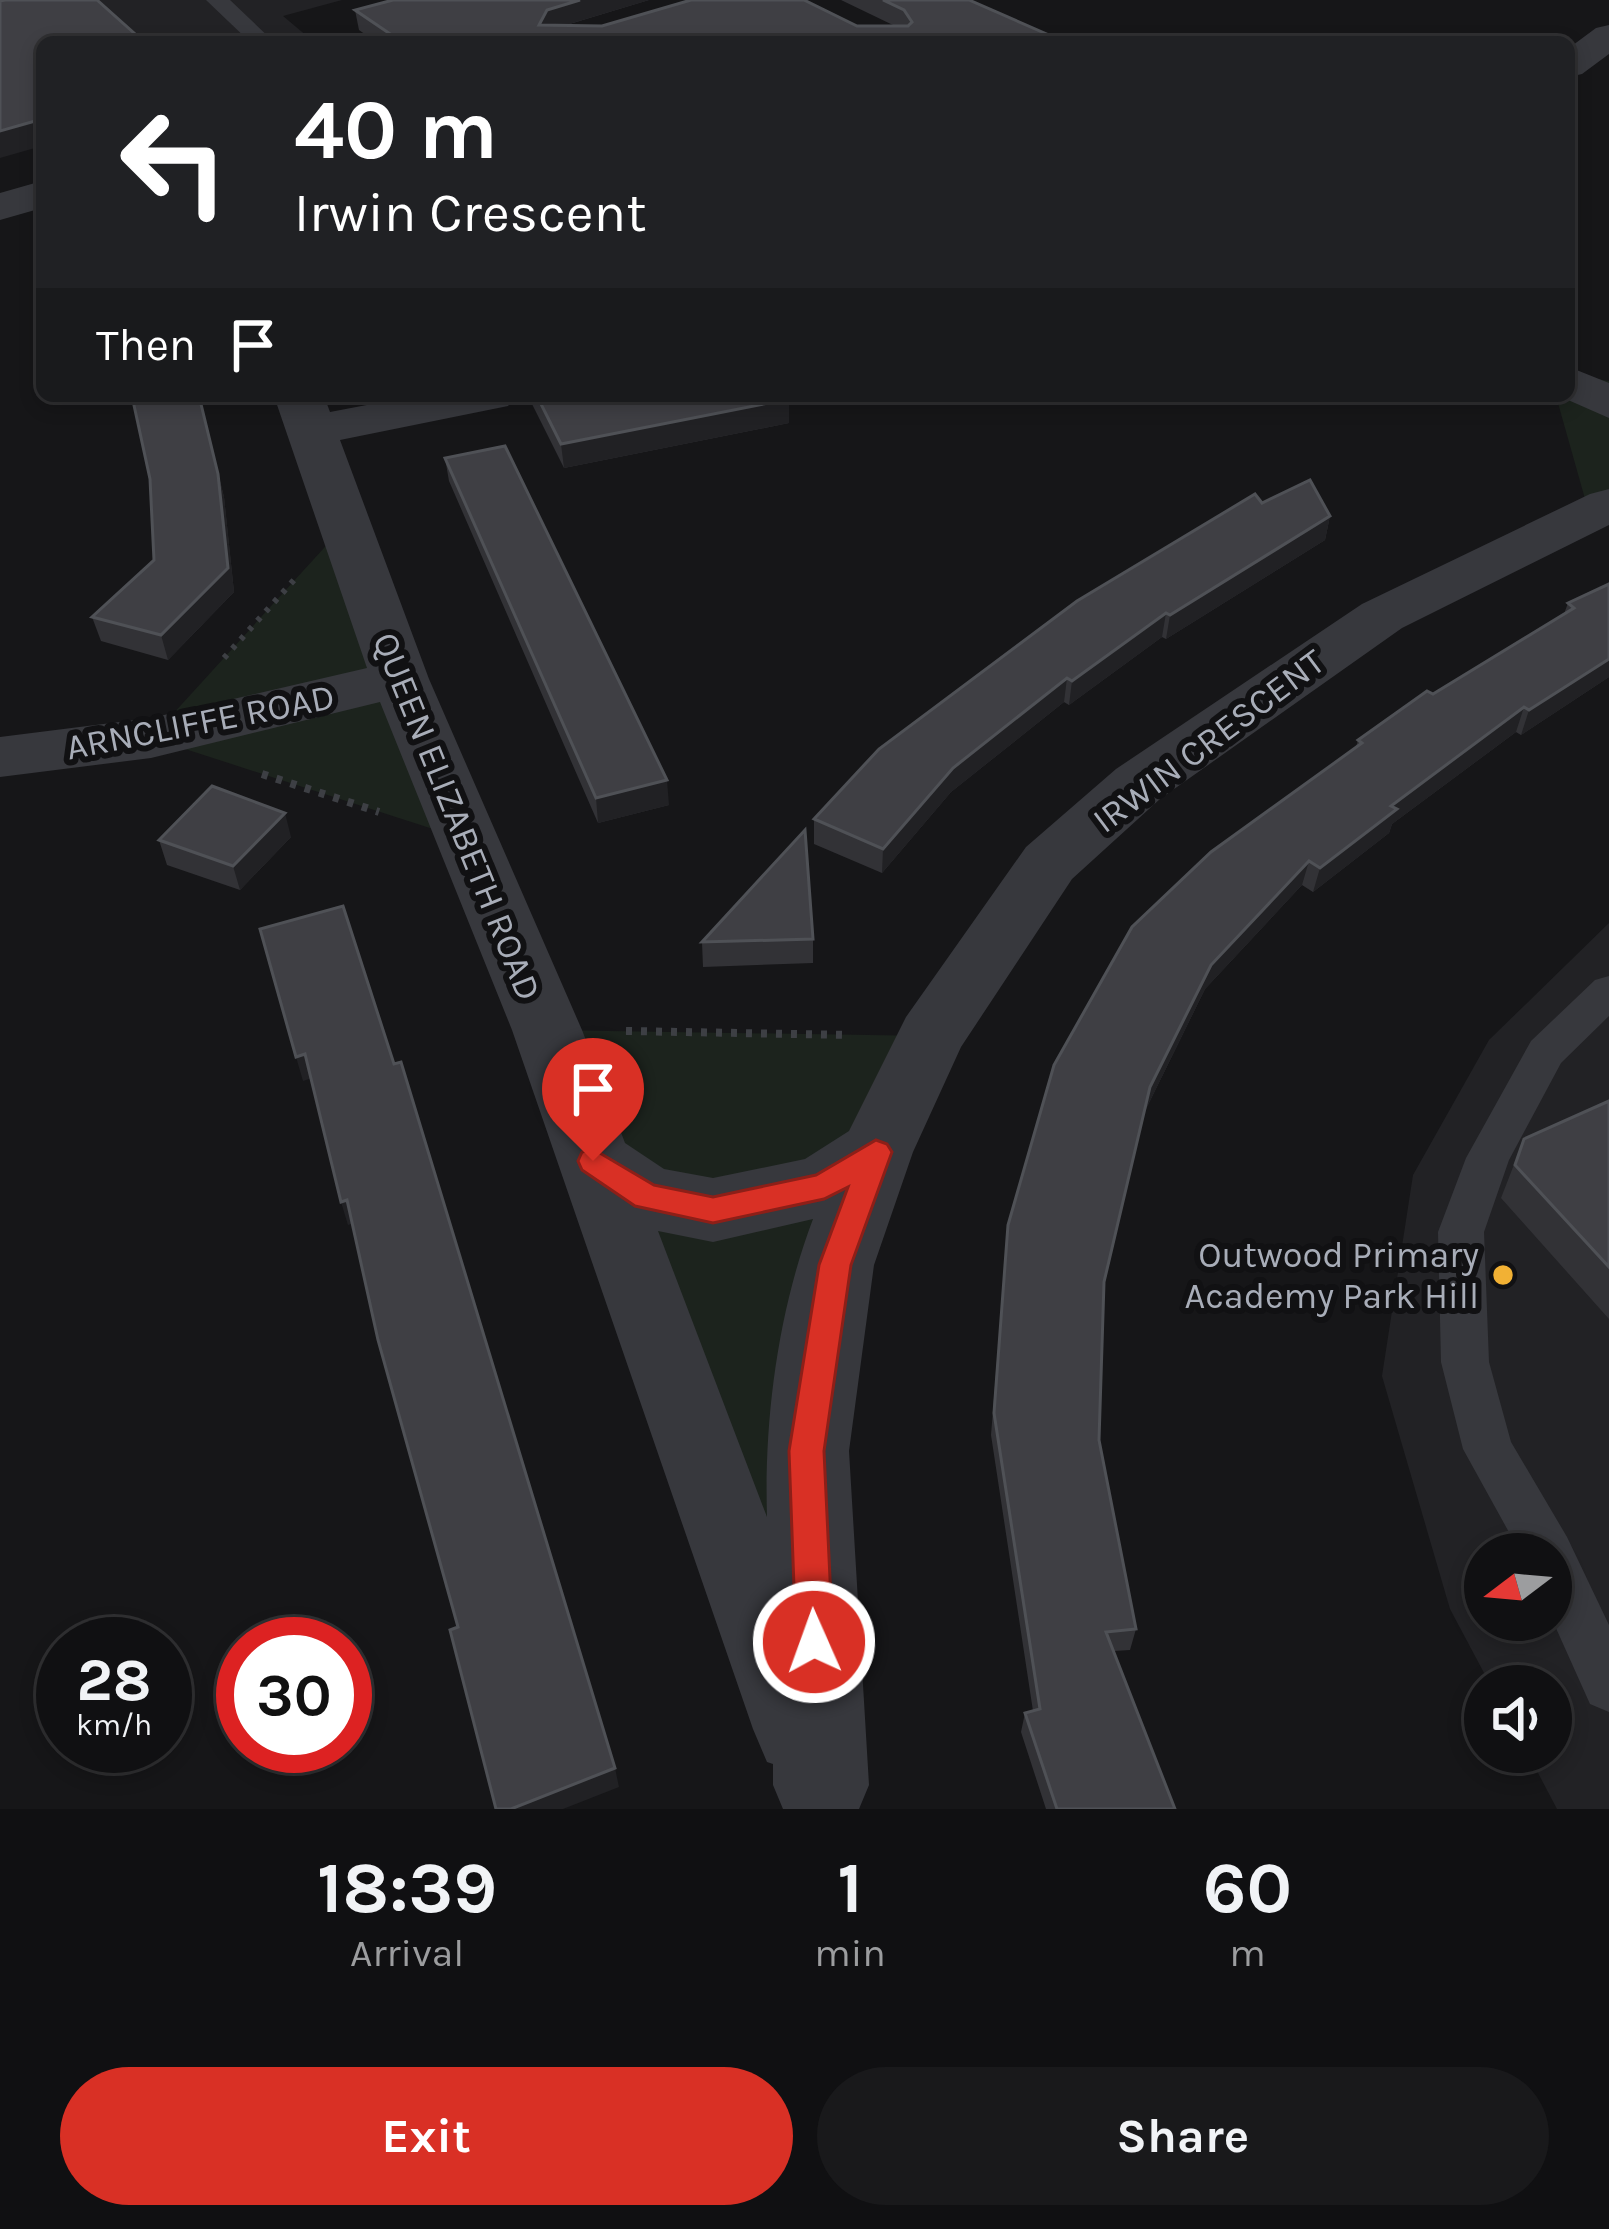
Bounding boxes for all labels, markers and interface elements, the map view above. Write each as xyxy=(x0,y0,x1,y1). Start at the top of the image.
text: 40 m xyxy=(294,81,498,179)
icon: left xyxy=(96,84,252,240)
text: Irwin Crescent xyxy=(294,181,646,245)
icon: arrive xyxy=(220,312,286,378)
text: Then xyxy=(96,319,196,371)
street label: QUEEN ELIZABETH ROAD xyxy=(364,626,550,1006)
street label: IRWIN CRESCENT xyxy=(1085,640,1332,841)
street label: ARNCLIFFE ROAD xyxy=(62,675,338,769)
pin xyxy=(542,1038,644,1161)
icon: arrive xyxy=(560,1056,626,1122)
place label: Outwood Primary Academy Park Hill xyxy=(1185,1234,1479,1317)
marker: Outwood Primary Academy Park Hill xyxy=(1490,1262,1516,1288)
north arrow xyxy=(1464,1533,1572,1641)
map controls xyxy=(1464,1533,1572,1773)
position arrow xyxy=(751,1579,877,1705)
speed limit sign: 30 xyxy=(216,1617,372,1773)
text: 28 xyxy=(76,1645,152,1715)
button: sound xyxy=(1464,1665,1572,1773)
text: km/h xyxy=(76,1707,152,1743)
text: 18:39 xyxy=(317,1846,497,1930)
text: 1 xyxy=(837,1846,863,1930)
text: 60 xyxy=(1203,1846,1292,1930)
text: Arrival xyxy=(350,1930,464,1976)
text: min xyxy=(814,1930,886,1976)
text: m xyxy=(1229,1930,1266,1976)
button: Exit xyxy=(60,2067,793,2205)
button: Share xyxy=(817,2067,1549,2205)

